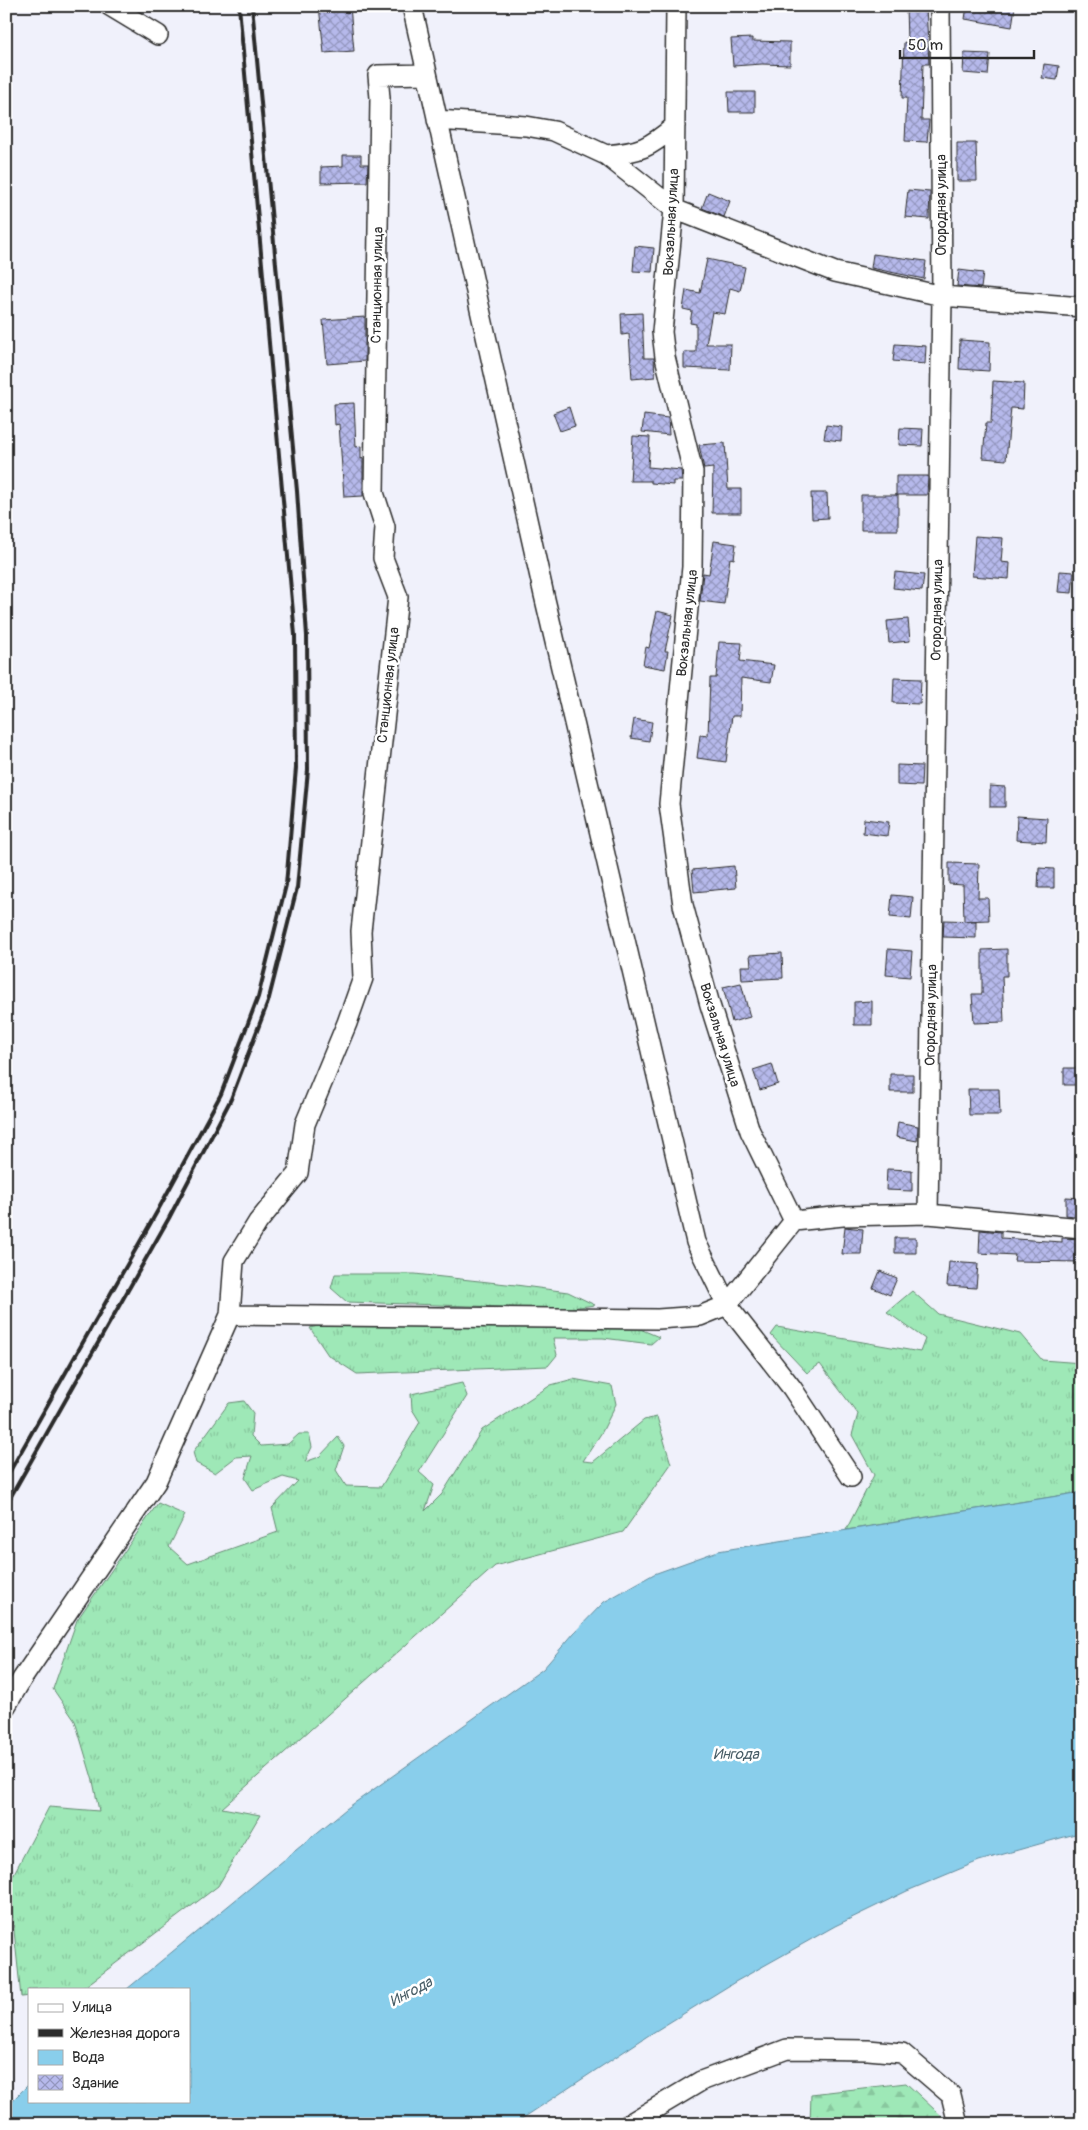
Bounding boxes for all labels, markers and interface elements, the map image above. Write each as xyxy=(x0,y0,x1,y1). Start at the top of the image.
scale bar xyxy=(900,28,1034,60)
text: 50 m xyxy=(908,36,943,55)
street label: Огородная улица xyxy=(933,154,950,256)
street label: Вокзальная улица xyxy=(660,168,682,276)
street label: Станционная улица xyxy=(367,227,387,343)
street label: Огородная улица xyxy=(928,559,946,661)
street label: Вокзальная улица xyxy=(673,569,701,677)
street label: Станционная улица xyxy=(373,626,403,744)
street label: Огородная улица xyxy=(922,964,940,1066)
street label: Вокзальная улица xyxy=(696,981,744,1089)
water label: Ингода xyxy=(713,1745,760,1764)
water label: Ингода xyxy=(386,1972,437,2011)
legend xyxy=(28,1988,190,2102)
text: Улица xyxy=(72,1998,112,2017)
text: Железная дорога xyxy=(70,2024,180,2043)
text: Вода xyxy=(72,2048,105,2067)
text: Здание xyxy=(72,2074,119,2093)

